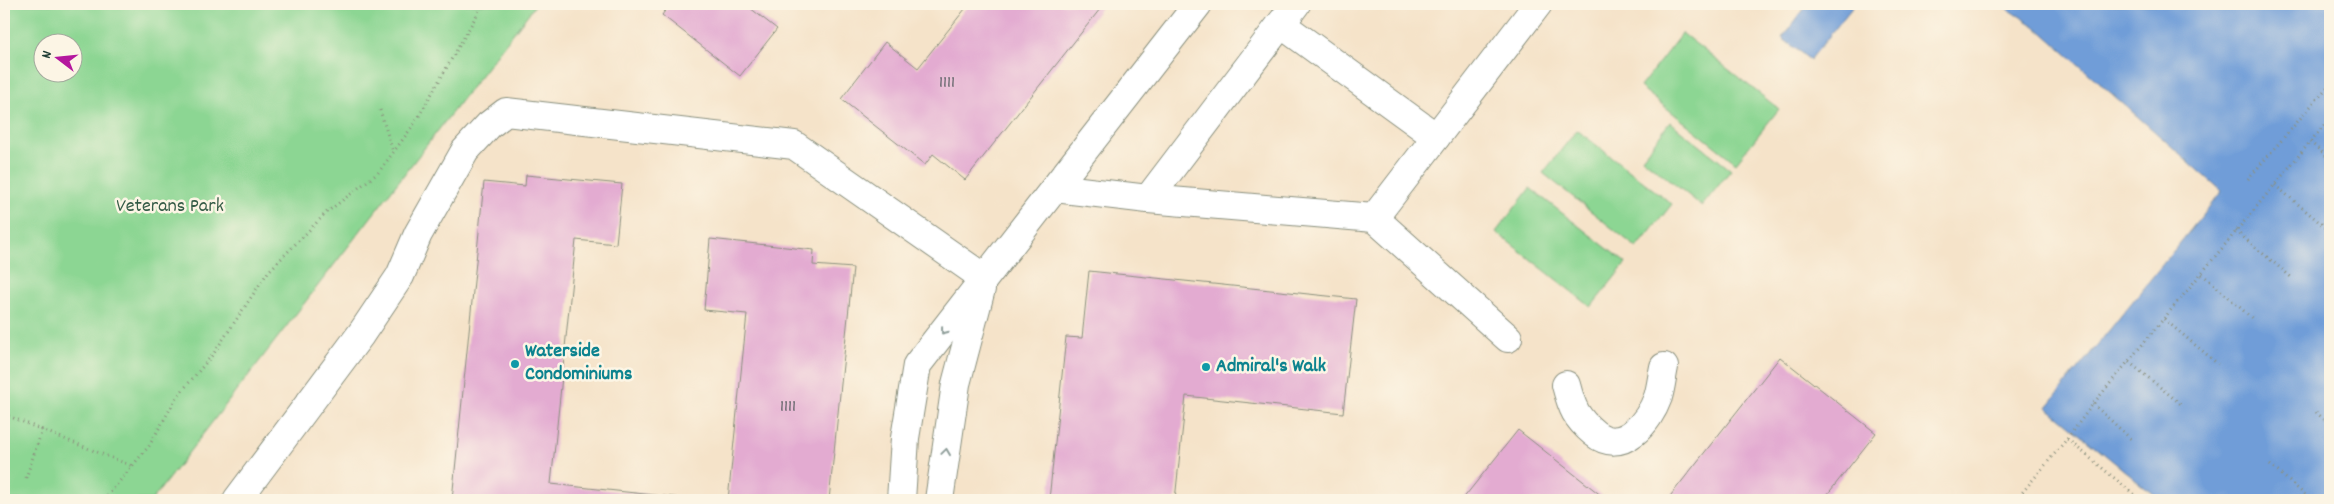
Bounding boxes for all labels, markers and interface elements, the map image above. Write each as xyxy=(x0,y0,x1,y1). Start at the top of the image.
north arrow xyxy=(32,32,82,82)
text: N xyxy=(37,49,58,61)
house number: 1111 xyxy=(939,71,955,96)
park label: Veterans Park xyxy=(116,193,224,221)
one-way arrow xyxy=(941,325,949,334)
place label: Waterside Condominiums xyxy=(525,338,632,389)
place label: Admiral's Walk xyxy=(1216,353,1326,381)
marker: Waterside Condominiums xyxy=(509,358,521,370)
marker: Admiral's Walk xyxy=(1200,361,1212,373)
house number: 1111 xyxy=(780,395,796,420)
one-way arrow xyxy=(940,448,951,456)

